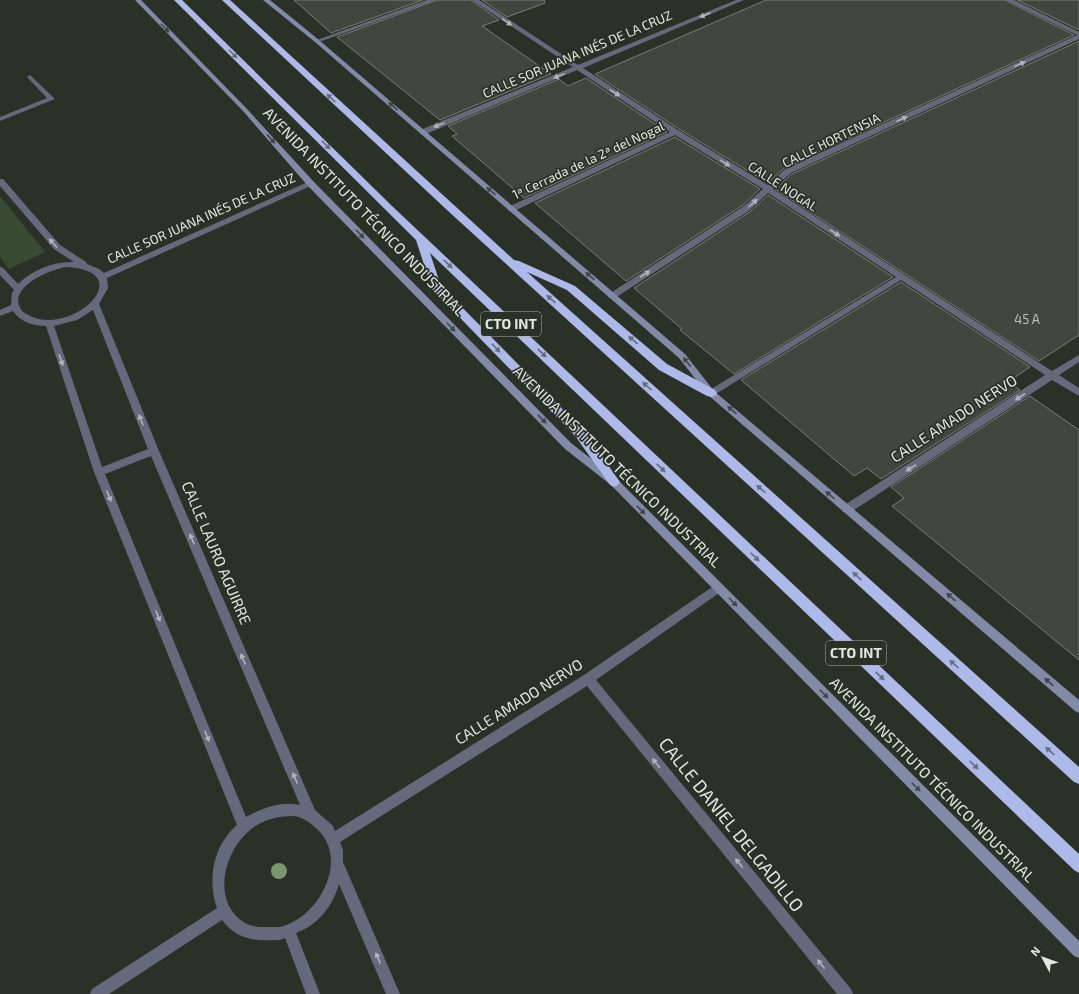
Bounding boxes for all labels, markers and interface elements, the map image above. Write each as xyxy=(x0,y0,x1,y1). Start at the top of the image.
street label: CALLE SOR JUANA INÉS DE LA CRUZ xyxy=(479,6,674,101)
one-way arrow xyxy=(700,12,711,18)
one-way arrow xyxy=(501,18,513,25)
one-way arrow xyxy=(161,23,170,33)
one-way arrow xyxy=(228,49,238,59)
one-way arrow xyxy=(1014,61,1025,67)
one-way arrow xyxy=(553,73,565,79)
one-way arrow xyxy=(610,89,621,97)
one-way arrow xyxy=(326,93,336,102)
one-way arrow xyxy=(387,102,398,111)
street label: AVENIDA INSTITUTO TÉCNICO INDUSTRIAL xyxy=(260,103,470,319)
street label: CALLE HORTENSIA xyxy=(779,109,883,171)
one-way arrow xyxy=(896,116,907,122)
street label: 1ª Cerrada de la 2ª del Nogal xyxy=(509,118,667,202)
one-way arrow xyxy=(433,123,445,129)
one-way arrow xyxy=(267,134,276,144)
one-way arrow xyxy=(321,140,331,150)
street label: CALLE NOGAL xyxy=(745,158,821,215)
one-way arrow xyxy=(720,159,730,167)
street label: CALLE SOR JUANA INÉS DE LA CRUZ xyxy=(104,168,298,267)
one-way arrow xyxy=(486,187,497,196)
one-way arrow xyxy=(748,198,758,207)
one-way arrow xyxy=(355,229,365,239)
one-way arrow xyxy=(829,229,840,237)
one-way arrow xyxy=(48,237,57,248)
one-way arrow xyxy=(443,259,453,269)
one-way arrow xyxy=(639,271,651,278)
one-way arrow xyxy=(584,272,595,281)
one-way arrow xyxy=(546,295,555,304)
house number: 45 A xyxy=(1014,311,1040,327)
road number: CTO INT xyxy=(481,312,541,336)
one-way arrow xyxy=(446,322,456,332)
one-way arrow xyxy=(627,336,638,345)
one-way arrow xyxy=(491,343,501,353)
one-way arrow xyxy=(537,349,547,358)
one-way arrow xyxy=(58,354,64,366)
one-way arrow xyxy=(682,357,691,368)
street label: AVENIDA INSTITUTO TÉCNICO INDUSTRIAL xyxy=(510,362,726,571)
street label: CALLE AMADO NERVO xyxy=(887,371,1020,466)
one-way arrow xyxy=(642,381,652,391)
one-way arrow xyxy=(1015,393,1025,401)
one-way arrow xyxy=(726,406,737,415)
one-way arrow xyxy=(138,413,144,425)
one-way arrow xyxy=(537,414,547,424)
one-way arrow xyxy=(656,463,667,472)
one-way arrow xyxy=(906,464,916,472)
street label: CALLE LAURO AGUIRRE xyxy=(179,478,255,627)
one-way arrow xyxy=(756,485,766,494)
one-way arrow xyxy=(106,490,112,502)
one-way arrow xyxy=(825,490,836,499)
one-way arrow xyxy=(636,505,646,515)
one-way arrow xyxy=(189,534,195,545)
one-way arrow xyxy=(750,553,761,562)
one-way arrow xyxy=(852,572,862,581)
one-way arrow xyxy=(945,593,956,602)
one-way arrow xyxy=(728,597,738,607)
one-way arrow xyxy=(155,611,161,622)
road number: CTO INT xyxy=(826,641,886,665)
one-way arrow xyxy=(240,653,246,664)
street label: CALLE AMADO NERVO xyxy=(451,655,586,748)
one-way arrow xyxy=(948,659,959,668)
one-way arrow xyxy=(875,671,885,681)
street label: AVENIDA INSTITUTO TÉCNICO INDUSTRIAL xyxy=(826,673,1039,886)
one-way arrow xyxy=(1044,677,1055,686)
one-way arrow xyxy=(819,690,829,699)
one-way arrow xyxy=(205,731,211,743)
street label: CALLE DANIEL DELGADILLO xyxy=(655,733,809,916)
one-way arrow xyxy=(1045,746,1055,755)
one-way arrow xyxy=(652,757,661,768)
one-way arrow xyxy=(969,761,979,770)
one-way arrow xyxy=(291,772,297,784)
one-way arrow xyxy=(911,782,921,792)
one-way arrow xyxy=(734,858,743,869)
north arrow xyxy=(1023,938,1063,978)
text: N xyxy=(1028,944,1043,958)
one-way arrow xyxy=(375,953,381,964)
one-way arrow xyxy=(817,958,825,969)

